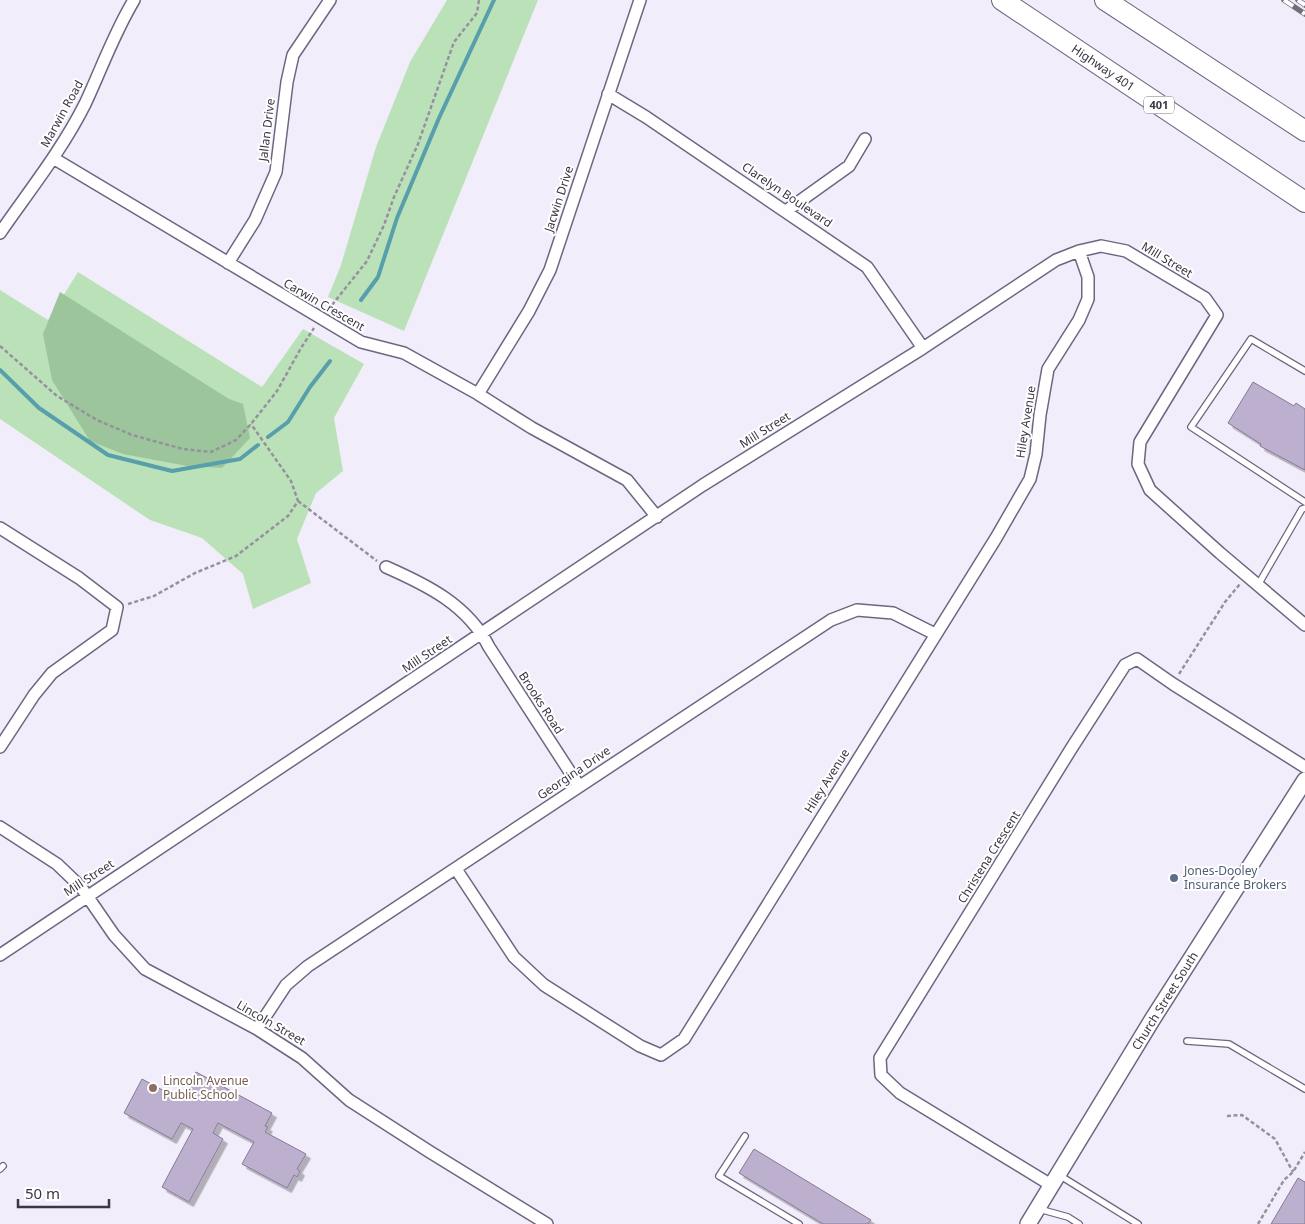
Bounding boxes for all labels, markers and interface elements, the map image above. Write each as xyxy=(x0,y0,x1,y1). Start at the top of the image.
street label: Highway 401 xyxy=(1068,40,1138,95)
street label: Marwin Road xyxy=(36,77,87,150)
road number: 401 xyxy=(1144,96,1174,114)
street label: Jallan Drive xyxy=(254,97,279,163)
street label: Clarelyn Boulevard xyxy=(739,158,836,231)
street label: Jacwin Drive xyxy=(540,163,577,235)
street label: Mill Street xyxy=(1139,238,1197,282)
street label: Carwin Crescent xyxy=(280,274,369,335)
street label: Hiley Avenue xyxy=(1011,384,1040,459)
street label: Mill Street xyxy=(736,407,794,452)
street label: Mill Street xyxy=(398,630,456,677)
street label: Brooks Road xyxy=(515,668,568,737)
street label: Georgina Drive xyxy=(534,742,614,803)
street label: Hiley Avenue xyxy=(800,745,853,816)
street label: Christena Crescent xyxy=(953,807,1024,906)
street label: Mill Street xyxy=(60,855,118,900)
place label: Jones-Dooley Insurance Brokers xyxy=(1183,862,1287,893)
marker: Jones-Dooley Insurance Brokers xyxy=(1168,872,1180,884)
street label: Church Street South xyxy=(1127,948,1202,1053)
street label: Lincoln Street xyxy=(234,996,309,1049)
place label: Lincoln Avenue Public School xyxy=(163,1072,249,1103)
marker: Lincoln Avenue Public School xyxy=(147,1082,159,1094)
scale bar xyxy=(18,1176,109,1208)
text: 50 m xyxy=(25,1183,60,1203)

